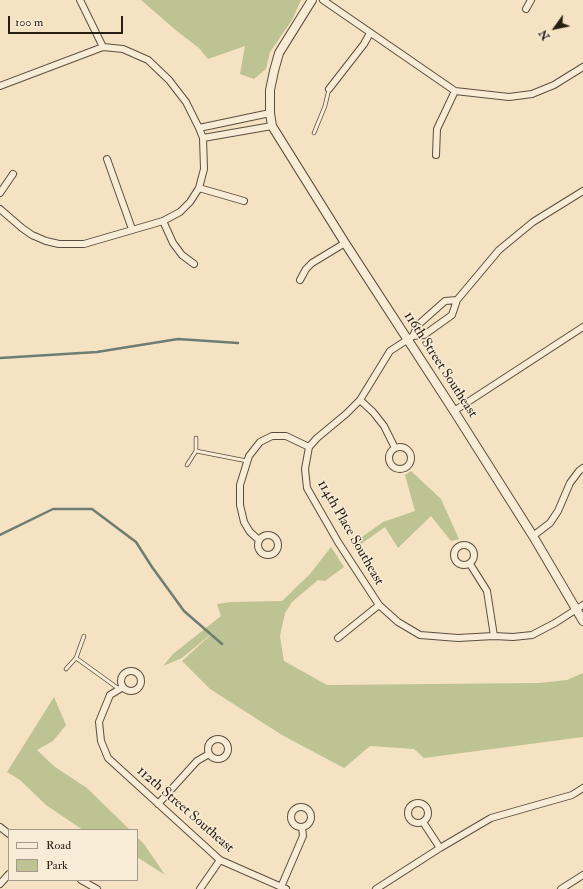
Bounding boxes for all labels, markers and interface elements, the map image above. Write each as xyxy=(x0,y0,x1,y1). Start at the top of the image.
scale bar xyxy=(10,8,125,34)
north arrow xyxy=(535,8,575,48)
text: 100 m xyxy=(15,15,43,30)
text: N xyxy=(536,27,553,42)
street label: 116th Street Southeast xyxy=(399,309,481,421)
street label: 114th Place Southeast xyxy=(313,477,387,589)
street label: 112th Street Southeast xyxy=(133,763,237,857)
legend xyxy=(8,829,138,881)
text: Road xyxy=(46,838,71,853)
text: Park xyxy=(46,858,68,873)

